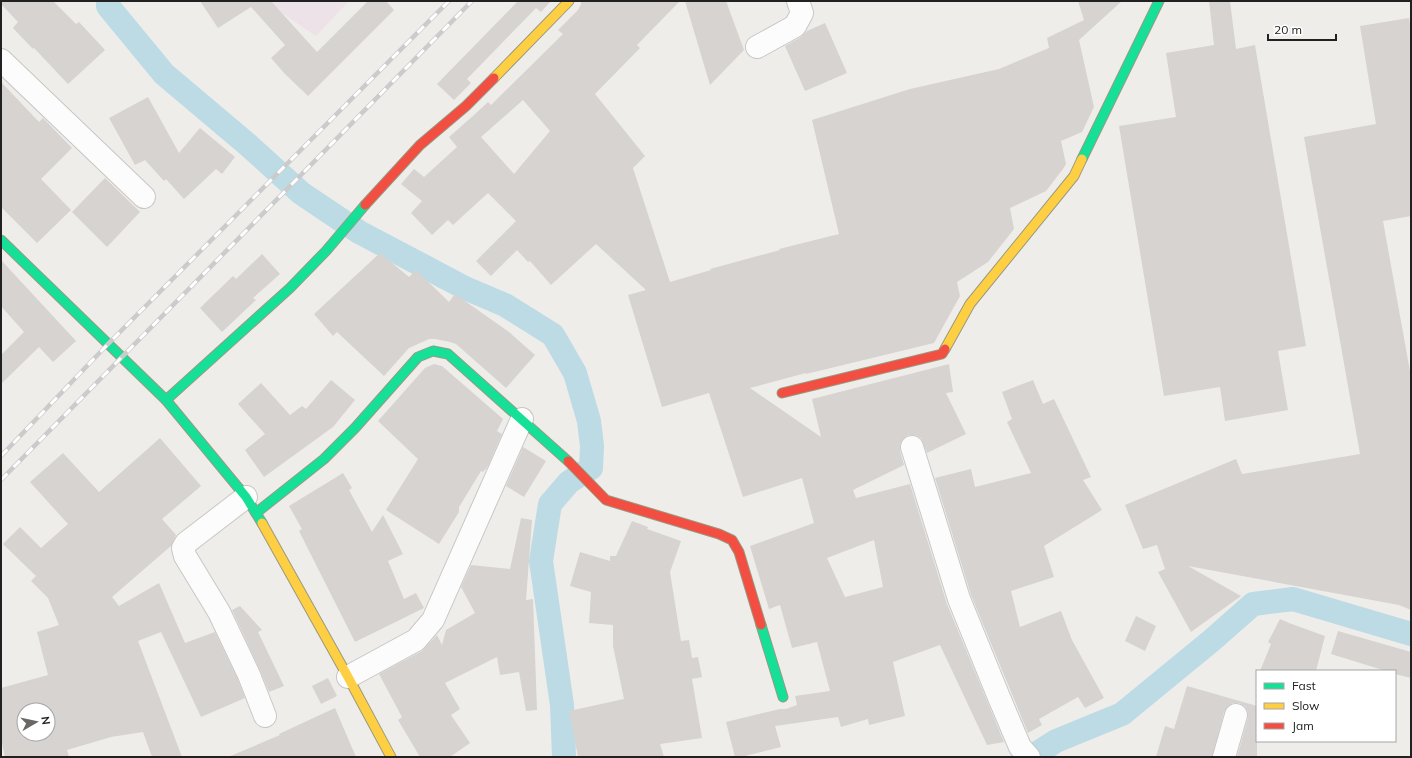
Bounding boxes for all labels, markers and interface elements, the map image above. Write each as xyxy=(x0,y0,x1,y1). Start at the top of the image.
scale bar xyxy=(1268,16,1336,42)
text: 20 m xyxy=(1274,22,1302,37)
legend xyxy=(1256,670,1396,742)
text: Fast xyxy=(1292,678,1316,693)
text: Slow xyxy=(1292,698,1320,713)
north arrow xyxy=(16,702,56,742)
text: N xyxy=(38,715,53,726)
text: Jam xyxy=(1292,718,1314,733)

